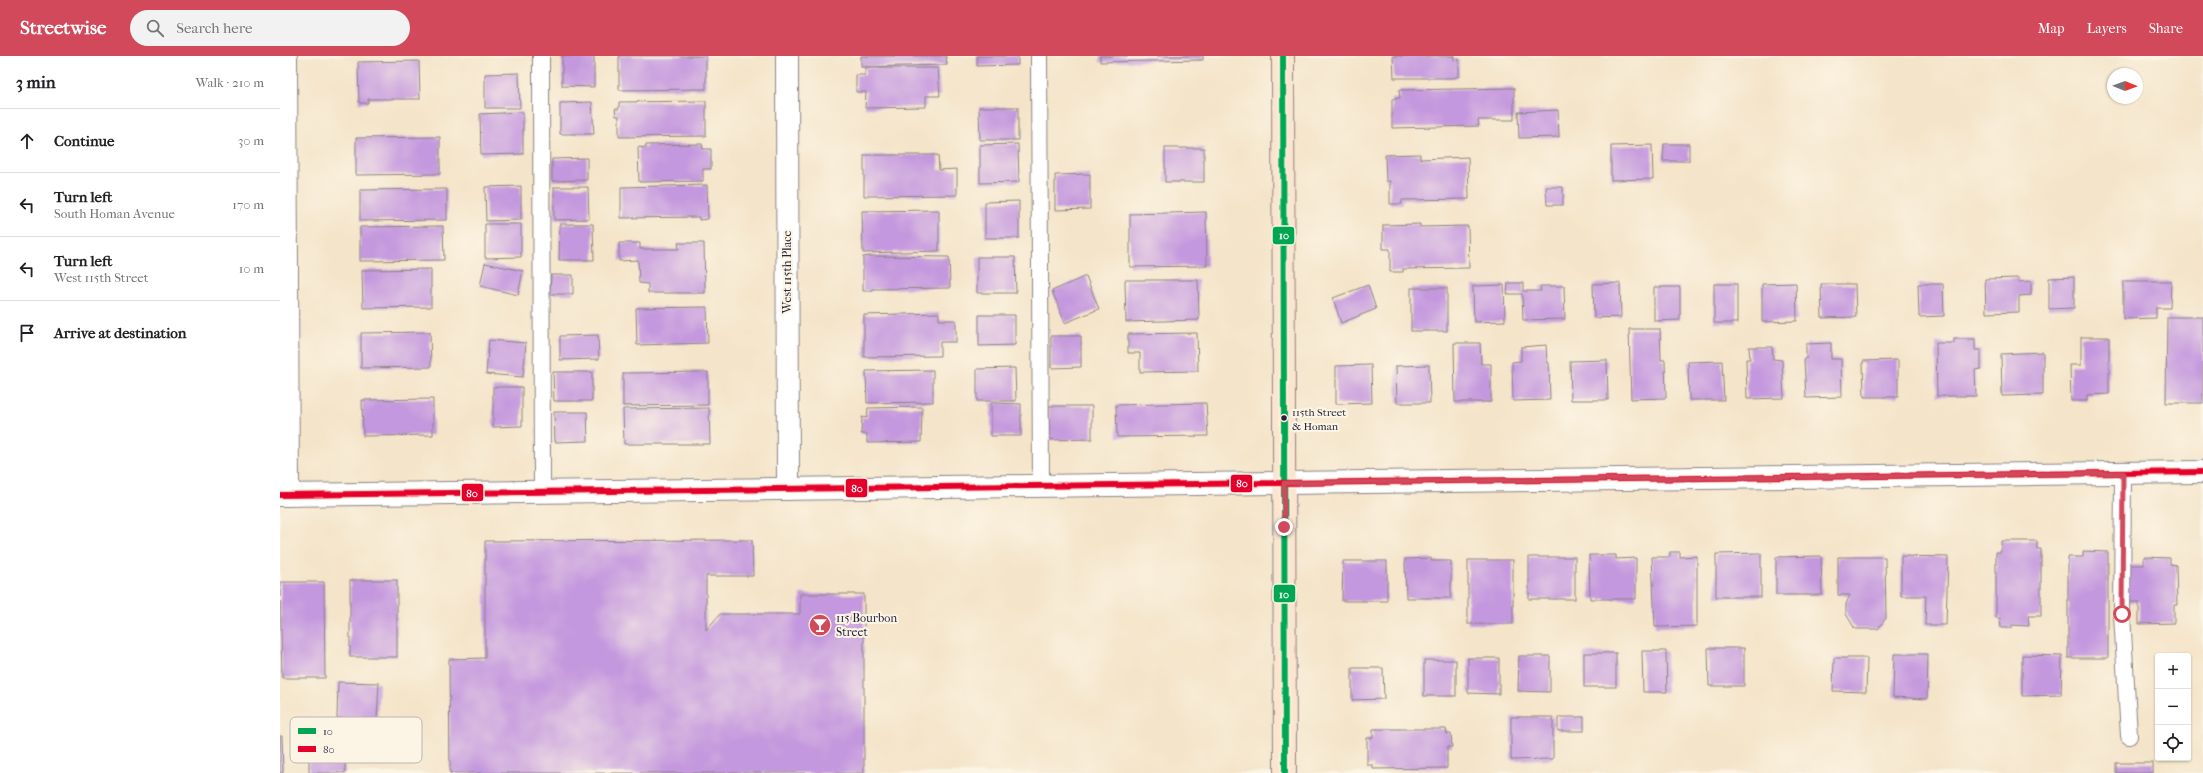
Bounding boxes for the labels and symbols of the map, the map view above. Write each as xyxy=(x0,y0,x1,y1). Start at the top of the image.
north arrow xyxy=(2107,68,2143,104)
line badge: 10 xyxy=(1272,226,1295,245)
text: 10 xyxy=(1279,229,1289,242)
street label: West 115th Place xyxy=(780,231,794,314)
place label: 115th Street & Homan xyxy=(1292,406,1346,433)
marker: 115th Street & Homan xyxy=(1279,413,1289,423)
line badge: 80 xyxy=(1230,474,1253,493)
text: 80 xyxy=(1236,477,1248,490)
line badge: 80 xyxy=(845,478,868,498)
text: 80 xyxy=(851,482,863,495)
line badge: 80 xyxy=(461,483,484,502)
text: 80 xyxy=(466,487,478,500)
route end xyxy=(1275,518,1293,536)
line badge: 10 xyxy=(1273,584,1296,603)
text: 10 xyxy=(1279,588,1289,601)
route start xyxy=(2113,605,2131,623)
place label: 115 Bourbon Street xyxy=(836,611,897,639)
bar icon: 115 Bourbon Street xyxy=(807,612,833,638)
legend xyxy=(290,717,422,763)
text: 10 xyxy=(323,725,333,738)
text: 80 xyxy=(323,743,335,756)

